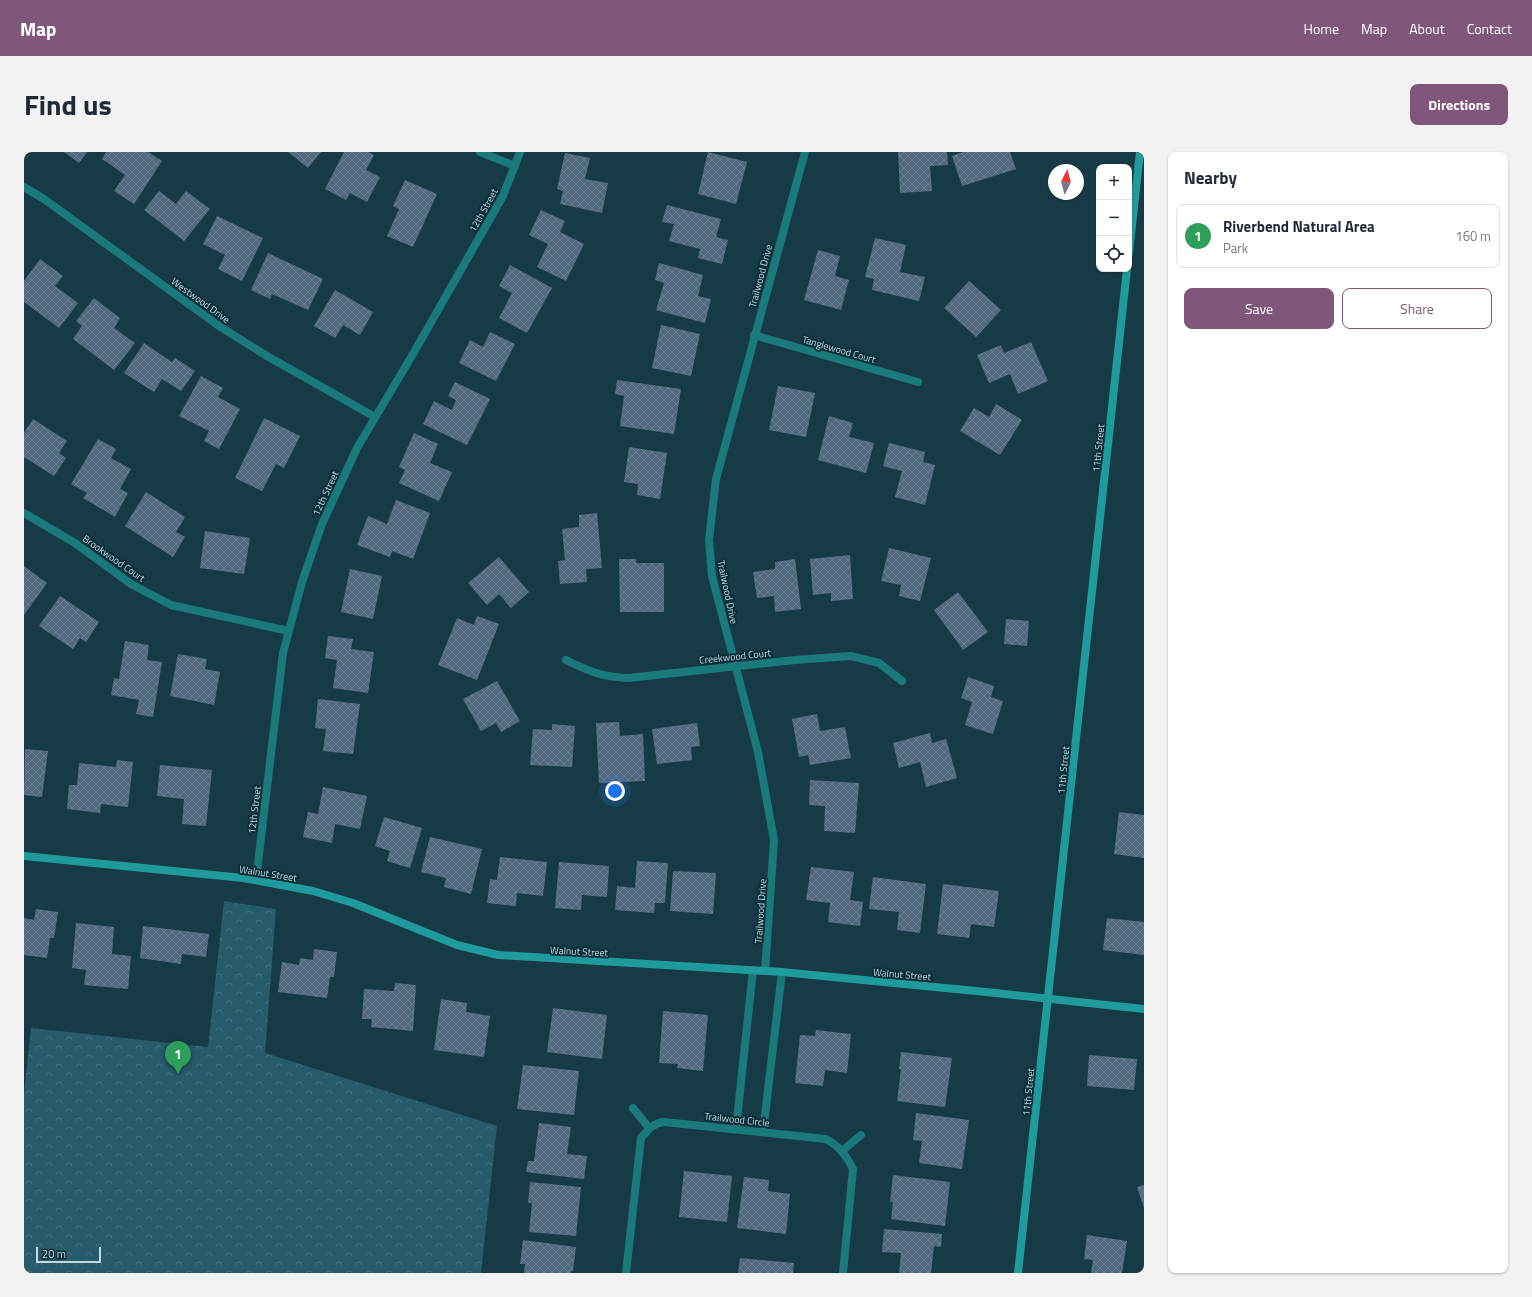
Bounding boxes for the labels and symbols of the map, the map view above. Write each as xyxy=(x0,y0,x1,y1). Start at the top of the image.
north arrow xyxy=(1048,164,1084,200)
street label: 12th Street xyxy=(465,185,502,235)
street label: Trailwood Drive xyxy=(745,243,776,309)
street label: Westwood Drive xyxy=(168,274,233,327)
street label: Tanglewood Court xyxy=(800,332,878,367)
street label: 11th Street xyxy=(1089,423,1109,473)
street label: 12th Street xyxy=(308,468,343,518)
street label: Brookwood Court xyxy=(79,531,148,586)
street label: Trailwood Drive xyxy=(713,559,742,625)
street label: Creekwood Court xyxy=(698,645,772,668)
street label: 11th Street xyxy=(1054,745,1074,795)
your location xyxy=(605,781,625,801)
street label: 12th Street xyxy=(244,785,265,835)
street label: Walnut Street xyxy=(238,862,298,886)
street label: Trailwood Drive xyxy=(751,878,770,944)
street label: Walnut Street xyxy=(550,942,609,961)
street label: Walnut Street xyxy=(872,964,932,985)
pin: 1 xyxy=(165,1041,191,1074)
street label: 11th Street xyxy=(1019,1067,1039,1117)
street label: Trailwood Circle xyxy=(703,1109,770,1130)
scale bar xyxy=(36,1245,101,1264)

